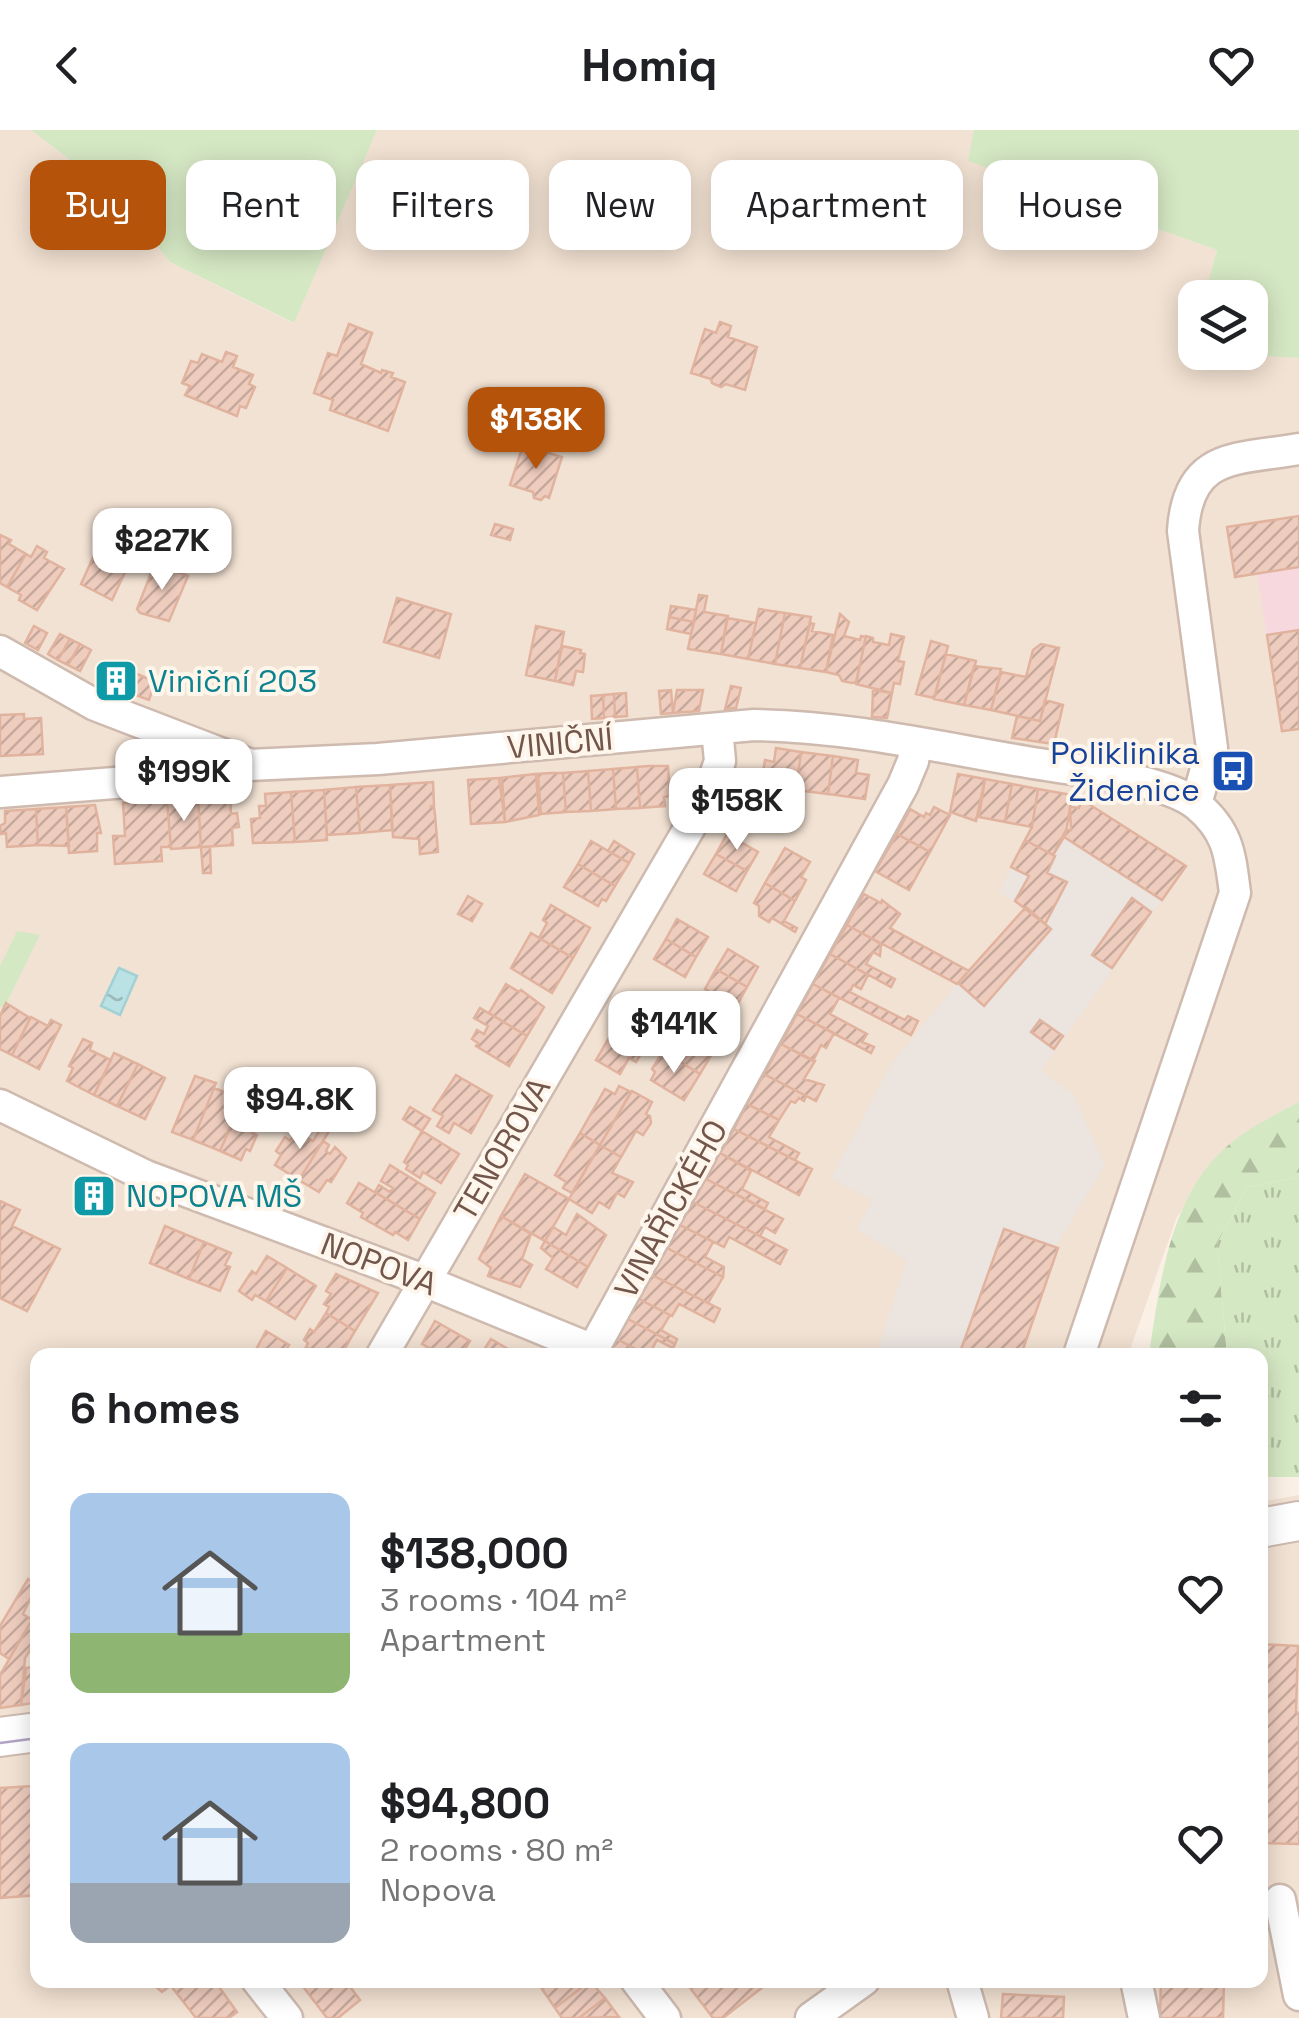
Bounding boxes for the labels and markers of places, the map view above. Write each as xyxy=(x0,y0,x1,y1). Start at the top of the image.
pin: $138K xyxy=(466,387,606,472)
pin: $227K xyxy=(92,508,232,593)
building icon: Viniční 203 xyxy=(93,658,139,704)
place label: Viniční 203 xyxy=(148,661,317,701)
place label: Poliklinika Židenice xyxy=(1050,733,1200,810)
pin: $199K xyxy=(114,739,254,824)
bus stop icon: Poliklinika Židenice xyxy=(1210,748,1256,794)
pin: $158K xyxy=(667,768,807,853)
pin: $141K xyxy=(604,991,744,1076)
pin: $94.8K xyxy=(219,1067,381,1152)
building icon: NOPOVA MŠ xyxy=(71,1173,117,1219)
place label: NOPOVA MŠ xyxy=(126,1176,302,1216)

